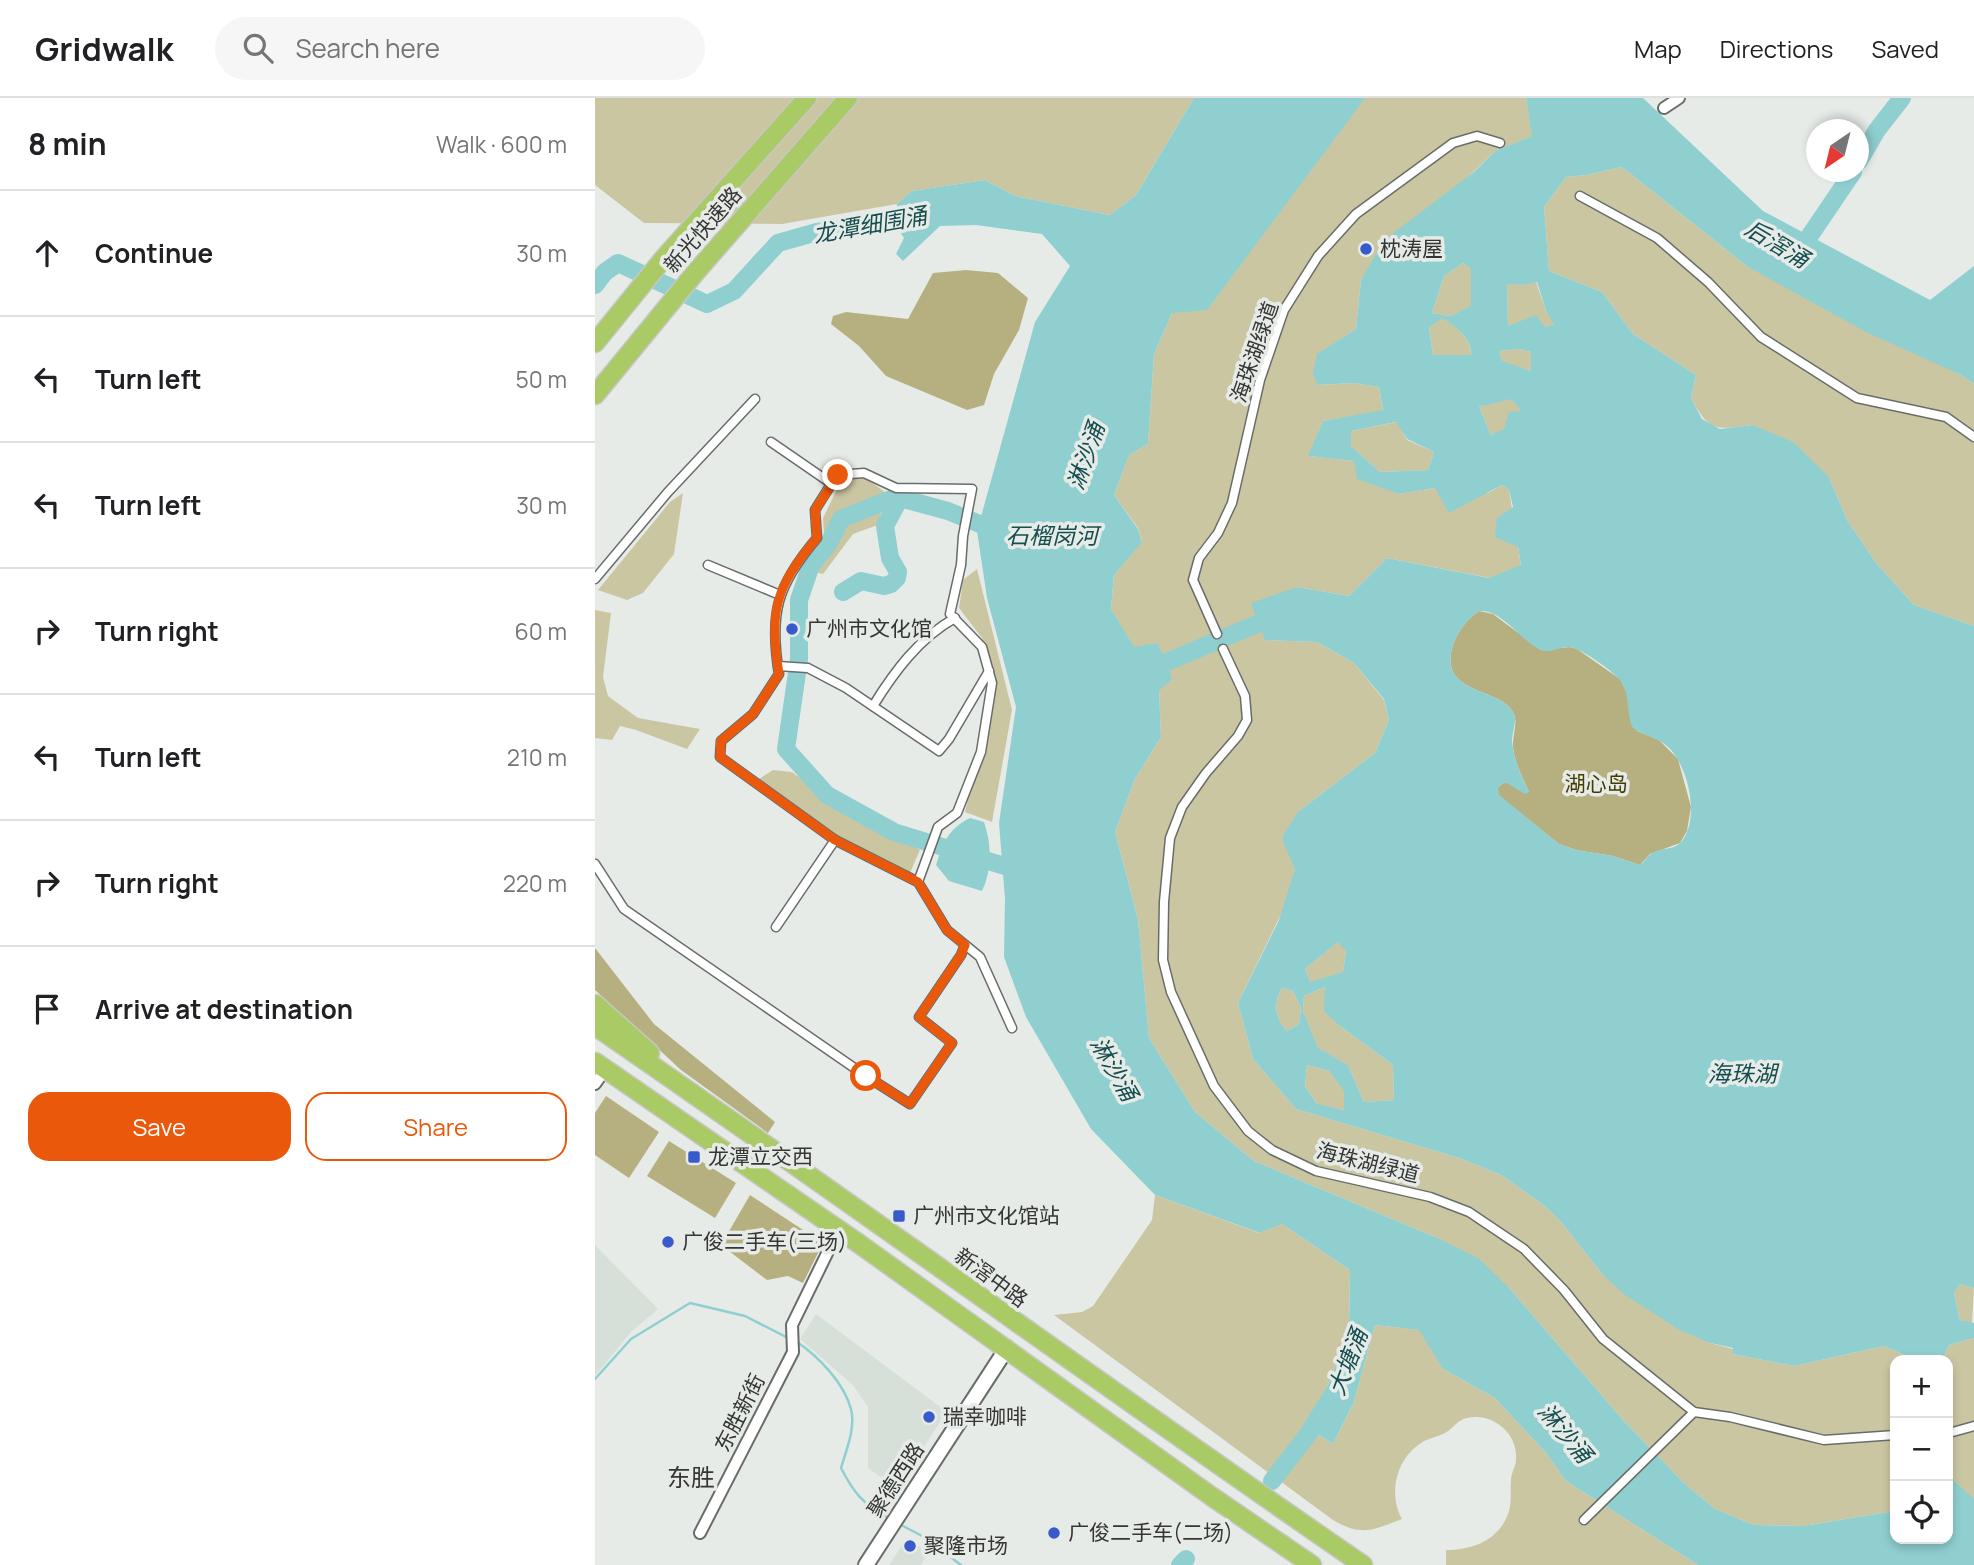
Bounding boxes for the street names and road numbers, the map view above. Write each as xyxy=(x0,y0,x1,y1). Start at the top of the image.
street label: 新光快速路 xyxy=(657,181,747,278)
street label: 海珠湖绿道 xyxy=(1224,297,1284,406)
street label: 海珠湖绿道 xyxy=(1314,1136,1423,1188)
street label: 新滘中路 xyxy=(949,1241,1034,1313)
street label: 东胜新街 xyxy=(708,1369,771,1456)
street label: 聚德西路 xyxy=(861,1437,930,1522)

